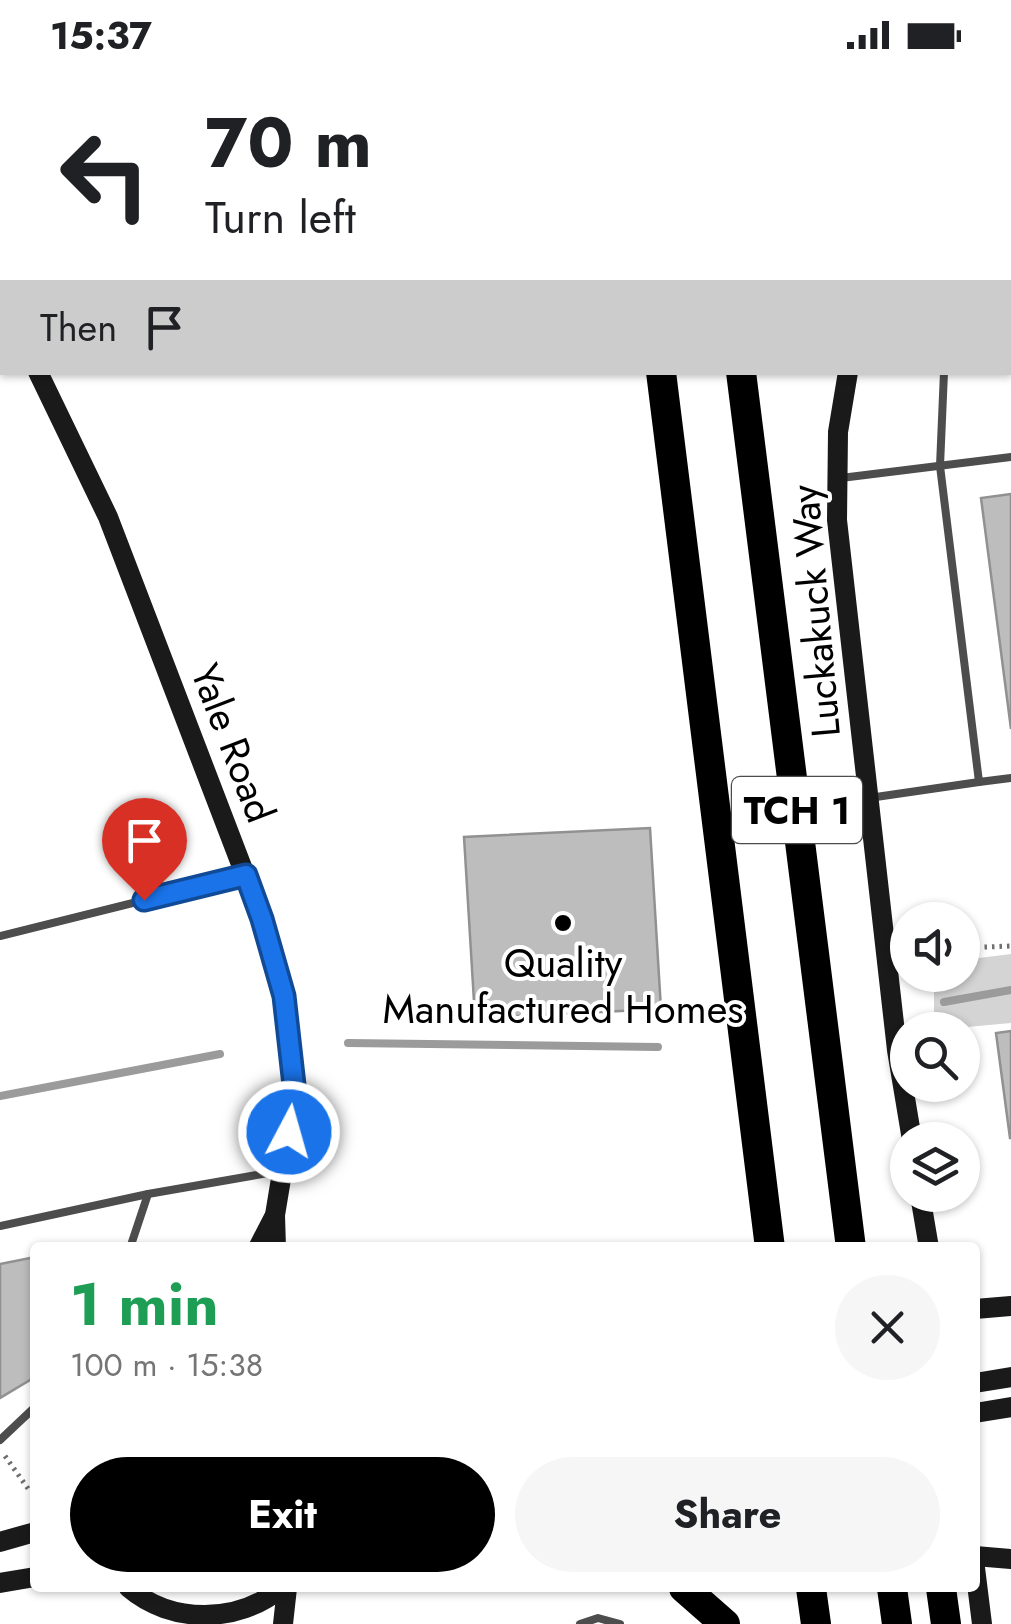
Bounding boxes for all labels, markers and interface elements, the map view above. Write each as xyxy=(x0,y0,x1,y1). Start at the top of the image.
text: 15:37 xyxy=(50,8,152,63)
text: 70 m xyxy=(205,92,372,193)
icon: left xyxy=(40,110,170,240)
text: Turn left xyxy=(205,185,356,250)
text: Then xyxy=(40,300,117,355)
icon: arrive xyxy=(137,300,192,355)
street label: Luckakuck Way xyxy=(775,482,855,740)
street label: Yale Road xyxy=(176,655,290,831)
road number: TCH 1 xyxy=(732,777,862,843)
pin xyxy=(102,798,187,901)
icon: arrive xyxy=(117,813,172,868)
map controls xyxy=(890,902,980,1212)
button: sound xyxy=(890,902,980,992)
marker: Quality Manufactured Homes xyxy=(552,912,574,934)
place label: Quality Manufactured Homes xyxy=(383,934,743,1038)
button: search xyxy=(890,1012,980,1102)
position arrow xyxy=(237,1080,341,1184)
button: layers xyxy=(890,1122,980,1212)
text: 1 min xyxy=(70,1261,219,1348)
button: close xyxy=(835,1275,940,1380)
text: 100 m · 15:38 xyxy=(70,1342,263,1388)
button: Exit xyxy=(70,1457,495,1572)
button: Share xyxy=(515,1457,940,1572)

